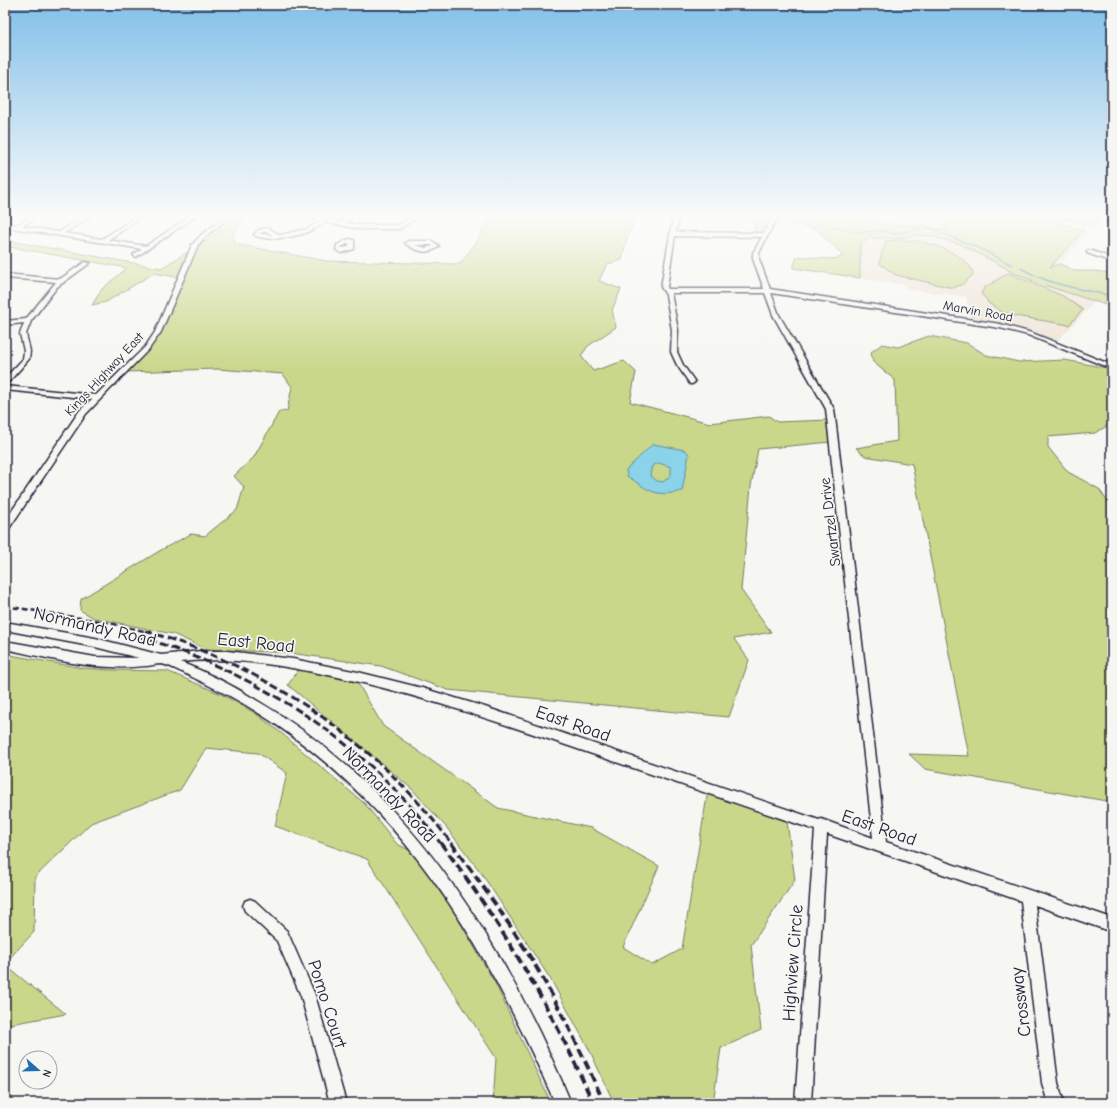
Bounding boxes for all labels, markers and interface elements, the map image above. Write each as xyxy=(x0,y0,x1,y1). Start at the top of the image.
street label: Marvin Road xyxy=(942,297,1014,325)
street label: Kings Highway East xyxy=(62,328,147,419)
street label: Swartzel Drive xyxy=(816,476,844,567)
street label: Normandy Road xyxy=(32,603,158,651)
street label: East Road xyxy=(216,628,296,658)
street label: East Road xyxy=(533,701,613,747)
street label: Normandy Road xyxy=(338,743,440,847)
street label: East Road xyxy=(839,805,919,851)
street label: Highview Circle xyxy=(778,904,808,1022)
street label: Pomo Court xyxy=(303,957,351,1051)
street label: Crossway xyxy=(1006,965,1036,1038)
north arrow xyxy=(18,1050,58,1090)
text: N xyxy=(40,1068,54,1079)

